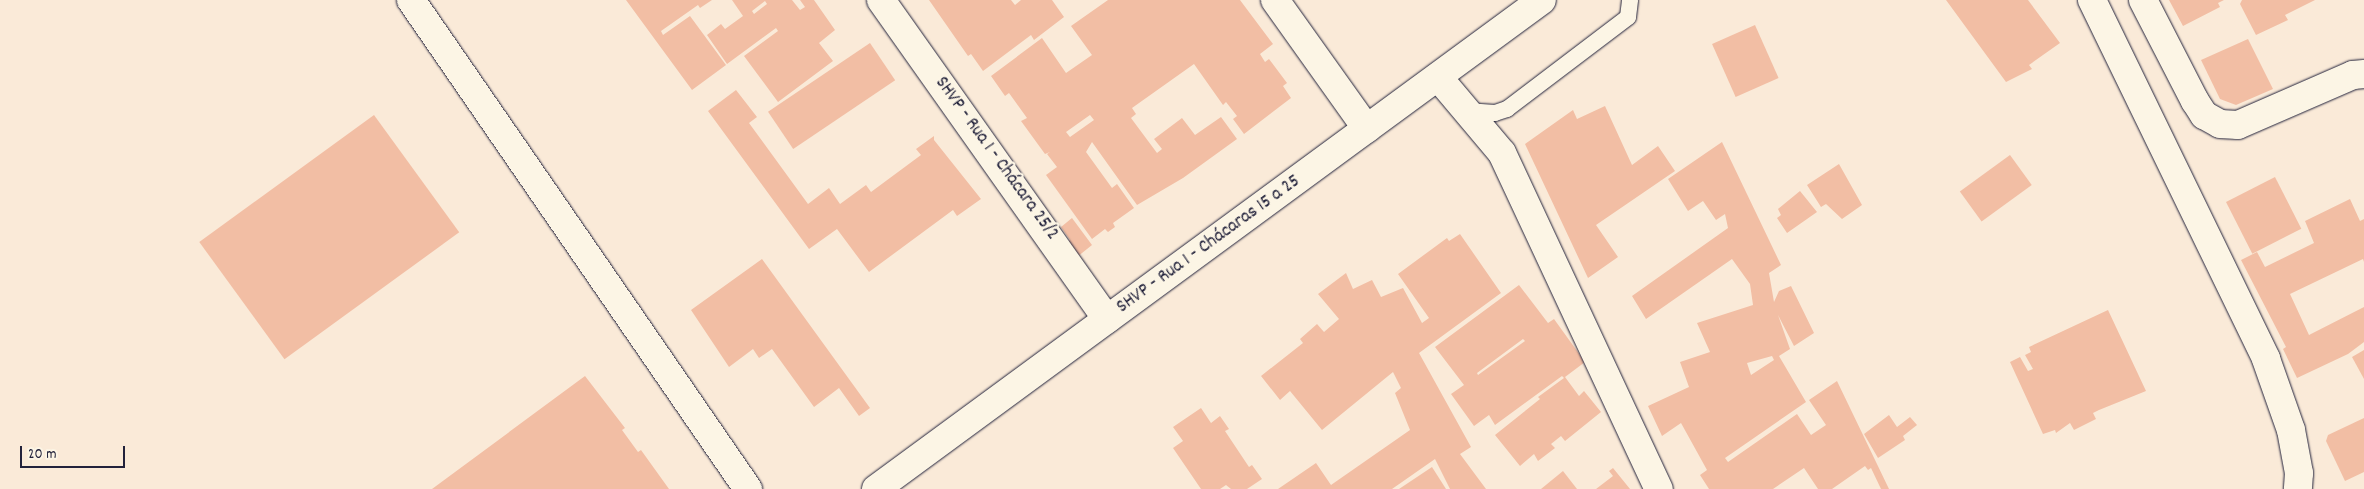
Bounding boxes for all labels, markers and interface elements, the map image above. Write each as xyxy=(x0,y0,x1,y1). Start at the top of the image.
street label: SHVP - Rua 1 - Chácara 25/2 xyxy=(929,73,1063,245)
street label: SHVP - Rua 1 - Chácaras 15 a 25 xyxy=(1113,171,1305,319)
scale bar xyxy=(22,436,128,468)
text: 20 m xyxy=(28,444,56,466)

